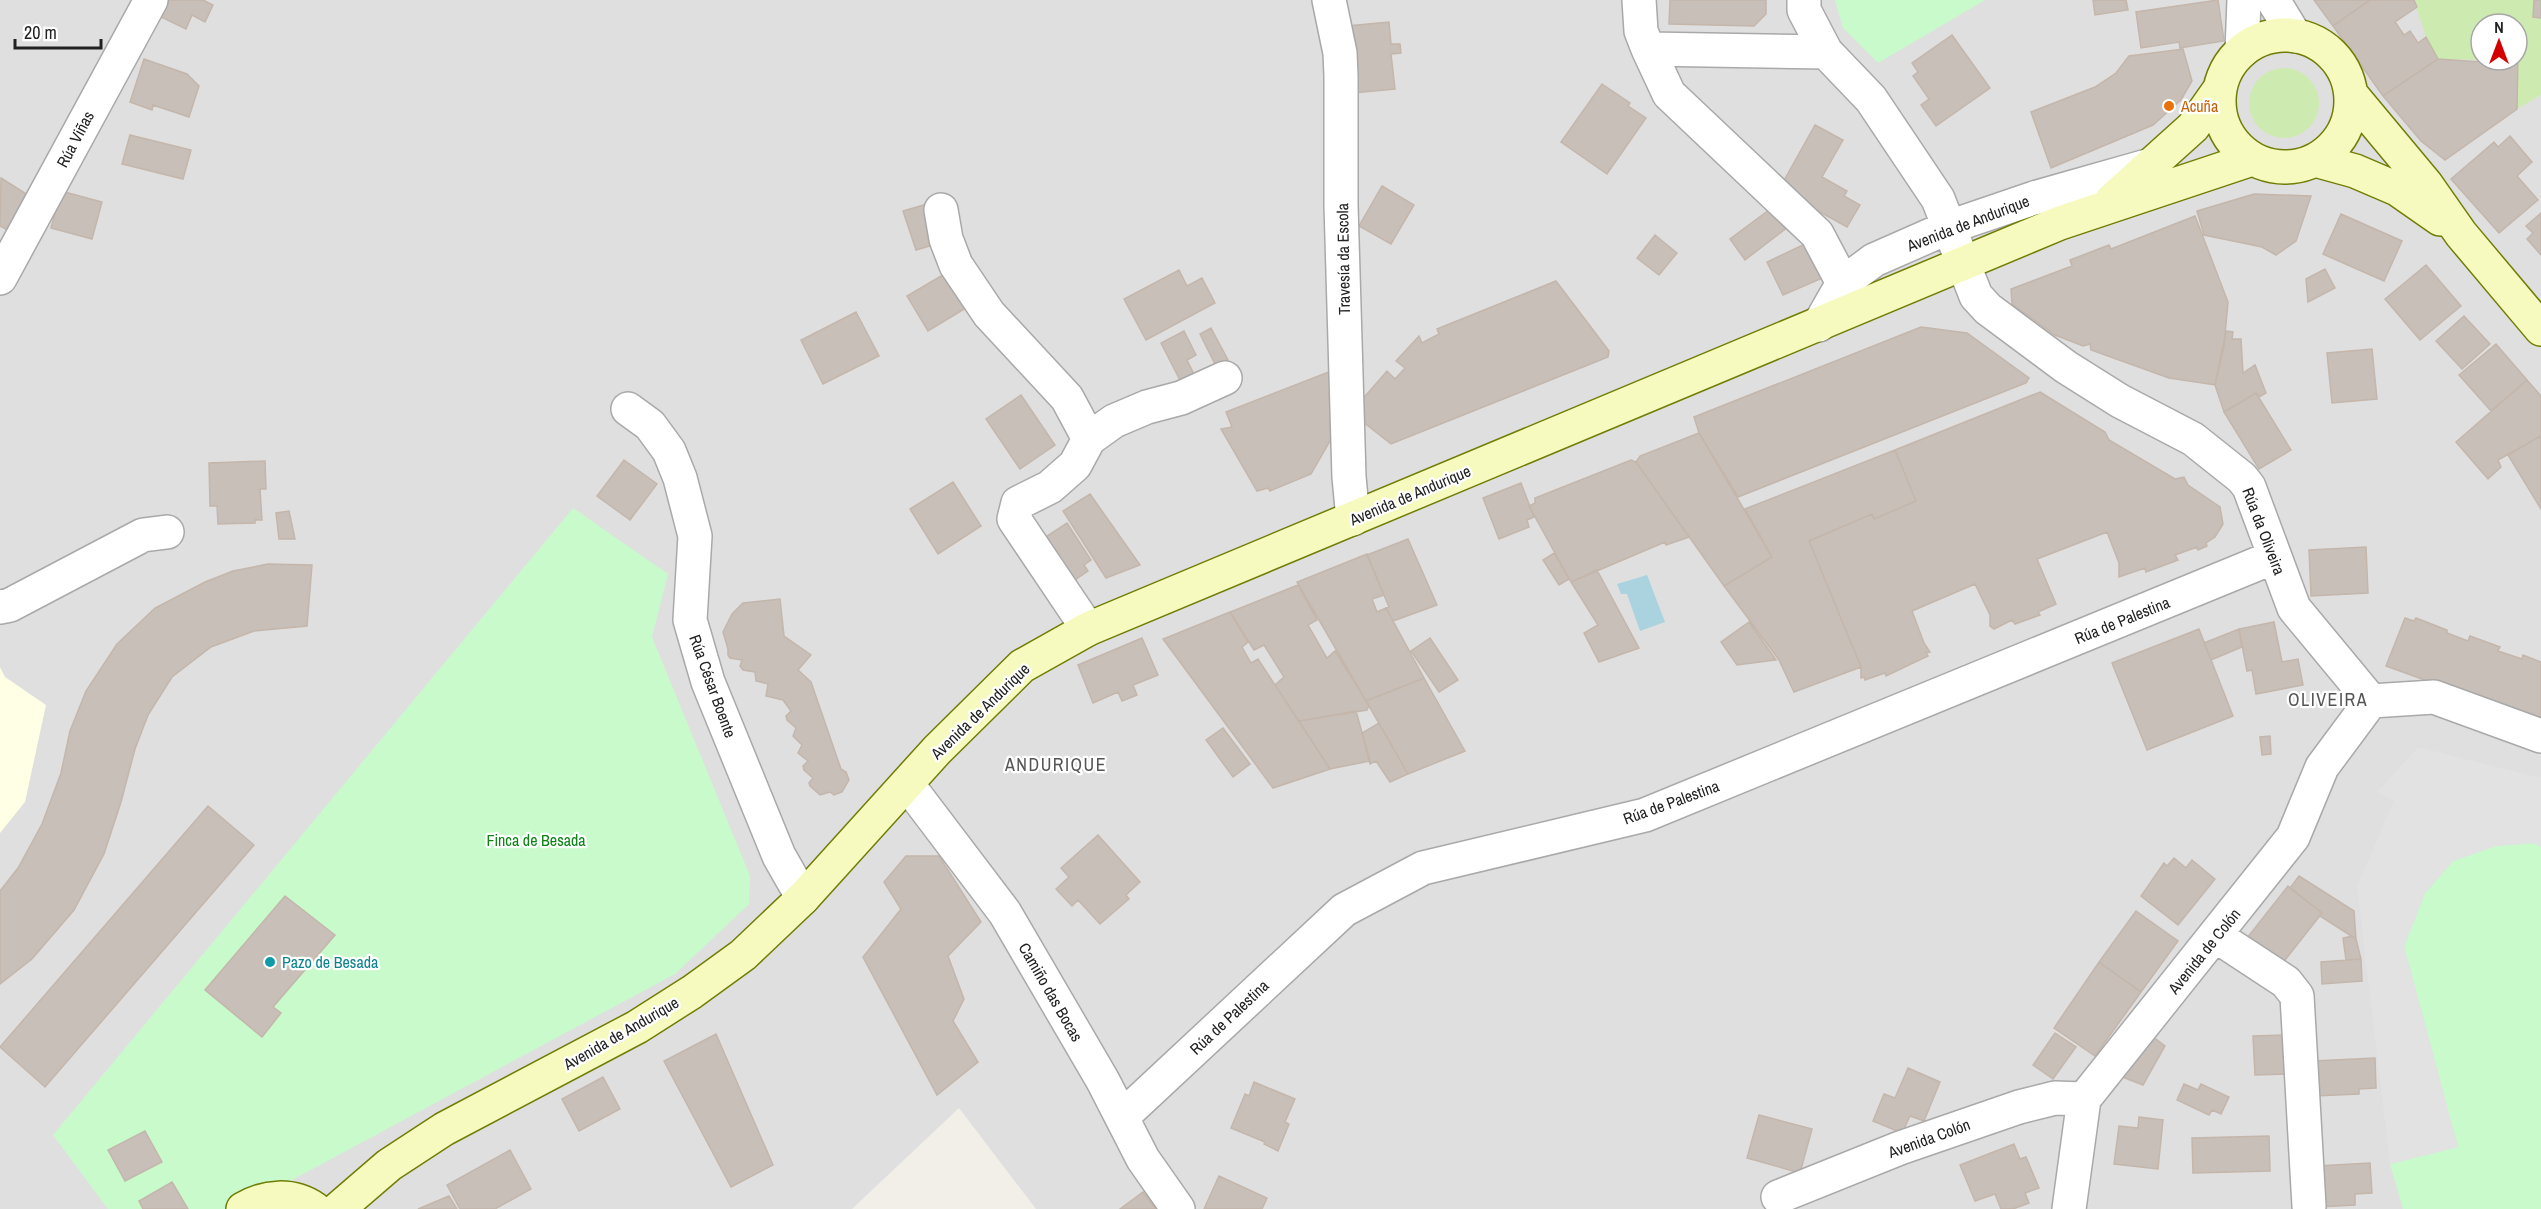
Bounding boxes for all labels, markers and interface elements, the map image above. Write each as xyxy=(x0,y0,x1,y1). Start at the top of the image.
scale bar xyxy=(15,12,100,50)
north arrow xyxy=(2469,12,2529,72)
text: N xyxy=(2494,16,2504,38)
text: 20 m xyxy=(24,20,57,45)
place label: Acuña xyxy=(2180,95,2219,117)
marker: Acuña xyxy=(2162,99,2176,113)
street label: Rúa Viñas xyxy=(51,107,99,171)
street label: Avenida de Andurique xyxy=(1903,190,2032,257)
street label: Travesía da Escola xyxy=(1331,202,1355,315)
street label: Avenida de Andurique xyxy=(1345,460,1474,531)
street label: Rúa da Oliveira xyxy=(2237,484,2291,578)
street label: Rúa de Palestina xyxy=(2071,591,2173,649)
street label: Rúa César Boente xyxy=(684,632,742,740)
street label: Avenida de Andurique xyxy=(925,658,1034,765)
district label: OLIVEIRA xyxy=(2288,687,2368,712)
district label: ANDURIQUE xyxy=(1004,752,1107,777)
street label: Rúa de Palestina xyxy=(1620,774,1723,830)
park label: Finca de Besada xyxy=(486,829,586,851)
street label: Avenida de Colón xyxy=(2162,904,2245,999)
street label: Camiño das Bocas xyxy=(1014,938,1088,1046)
place label: Pazo de Besada xyxy=(282,951,379,973)
marker: Pazo de Besada xyxy=(263,955,277,969)
street label: Rúa de Palestina xyxy=(1185,974,1274,1059)
street label: Avenida de Andurique xyxy=(558,991,683,1075)
street label: Avenida Colón xyxy=(1884,1113,1973,1163)

